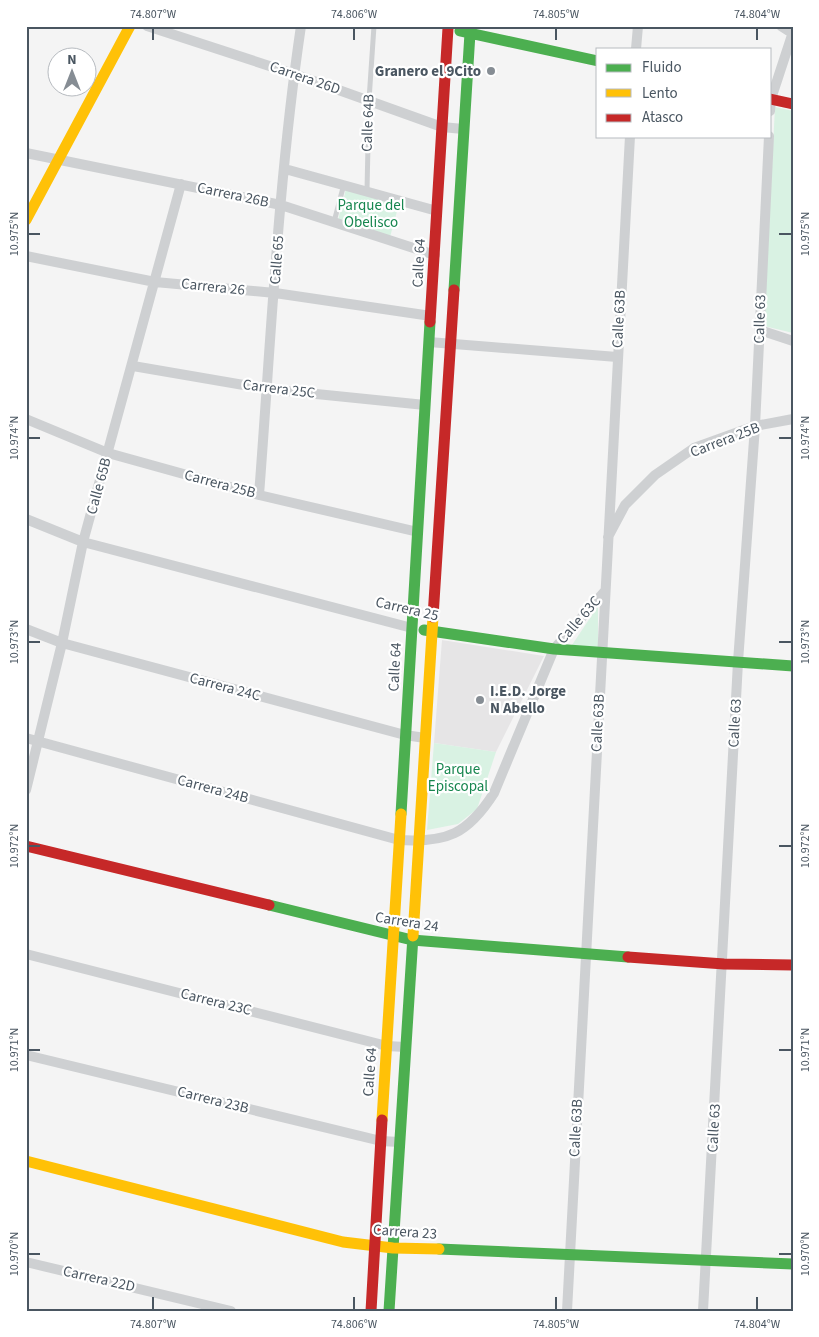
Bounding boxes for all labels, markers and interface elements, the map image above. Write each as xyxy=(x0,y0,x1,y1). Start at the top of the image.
text: 74.807°W xyxy=(130,6,177,23)
text: 74.806°W xyxy=(331,6,378,23)
text: 74.805°W xyxy=(533,6,580,23)
text: 74.804°W xyxy=(734,6,781,23)
north arrow xyxy=(48,48,98,98)
legend xyxy=(596,48,772,138)
text: N xyxy=(67,50,77,70)
street label: Carrera 26D xyxy=(267,56,343,100)
text: Fluido xyxy=(642,57,682,78)
place label: Granero el 9Cito xyxy=(375,61,481,82)
marker: Granero el 9Cito xyxy=(485,65,497,77)
text: Lento xyxy=(642,83,678,104)
street label: Calle 64B xyxy=(356,94,380,152)
text: Atasco xyxy=(642,107,683,128)
street label: Carrera 26B xyxy=(195,177,271,213)
park label: Parque del Obelisco xyxy=(338,195,405,233)
text: 10.975°N xyxy=(6,212,23,256)
text: 10.975°N xyxy=(797,212,814,256)
street label: Calle 65 xyxy=(265,235,289,285)
street label: Calle 64 xyxy=(407,237,431,288)
street label: Carrera 26 xyxy=(180,273,246,301)
street label: Calle 63B xyxy=(607,289,631,348)
street label: Calle 63 xyxy=(749,294,771,344)
street label: Carrera 25C xyxy=(242,374,317,404)
text: 10.974°N xyxy=(6,416,23,460)
text: 10.974°N xyxy=(797,416,814,460)
street label: Carrera 25B xyxy=(687,417,763,463)
street label: Calle 65B xyxy=(81,455,117,517)
street label: Carrera 25B xyxy=(182,464,258,504)
street label: Calle 63C xyxy=(552,591,606,649)
street label: Carrera 25 xyxy=(373,592,441,626)
text: 10.973°N xyxy=(6,620,23,664)
text: 10.973°N xyxy=(797,620,814,664)
street label: Calle 64 xyxy=(383,641,407,692)
street label: Carrera 24C xyxy=(187,667,263,707)
place label: I.E.D. Jorge N Abello xyxy=(490,681,566,719)
street label: Calle 63B xyxy=(586,693,610,752)
marker: I.E.D. Jorge N Abello xyxy=(474,694,486,706)
street label: Calle 63 xyxy=(723,698,747,748)
park label: Parque Episcopal xyxy=(428,759,488,797)
street label: Carrera 24B xyxy=(175,769,251,809)
text: 10.972°N xyxy=(6,824,23,868)
text: 10.972°N xyxy=(797,824,814,868)
street label: Carrera 24 xyxy=(374,907,441,937)
street label: Carrera 23C xyxy=(178,983,254,1021)
text: 10.971°N xyxy=(6,1028,23,1072)
text: 10.971°N xyxy=(797,1028,814,1072)
street label: Calle 64 xyxy=(358,1046,382,1097)
street label: Carrera 23B xyxy=(175,1081,251,1119)
street label: Calle 63B xyxy=(564,1098,588,1157)
street label: Calle 63 xyxy=(702,1103,726,1153)
street label: Carrera 23 xyxy=(372,1219,438,1245)
text: 10.970°N xyxy=(6,1232,23,1276)
text: 10.970°N xyxy=(797,1232,814,1276)
street label: Carrera 22D xyxy=(61,1261,137,1297)
text: 74.807°W xyxy=(130,1316,177,1333)
text: 74.806°W xyxy=(331,1316,378,1333)
text: 74.805°W xyxy=(533,1316,580,1333)
text: 74.804°W xyxy=(734,1316,781,1333)

